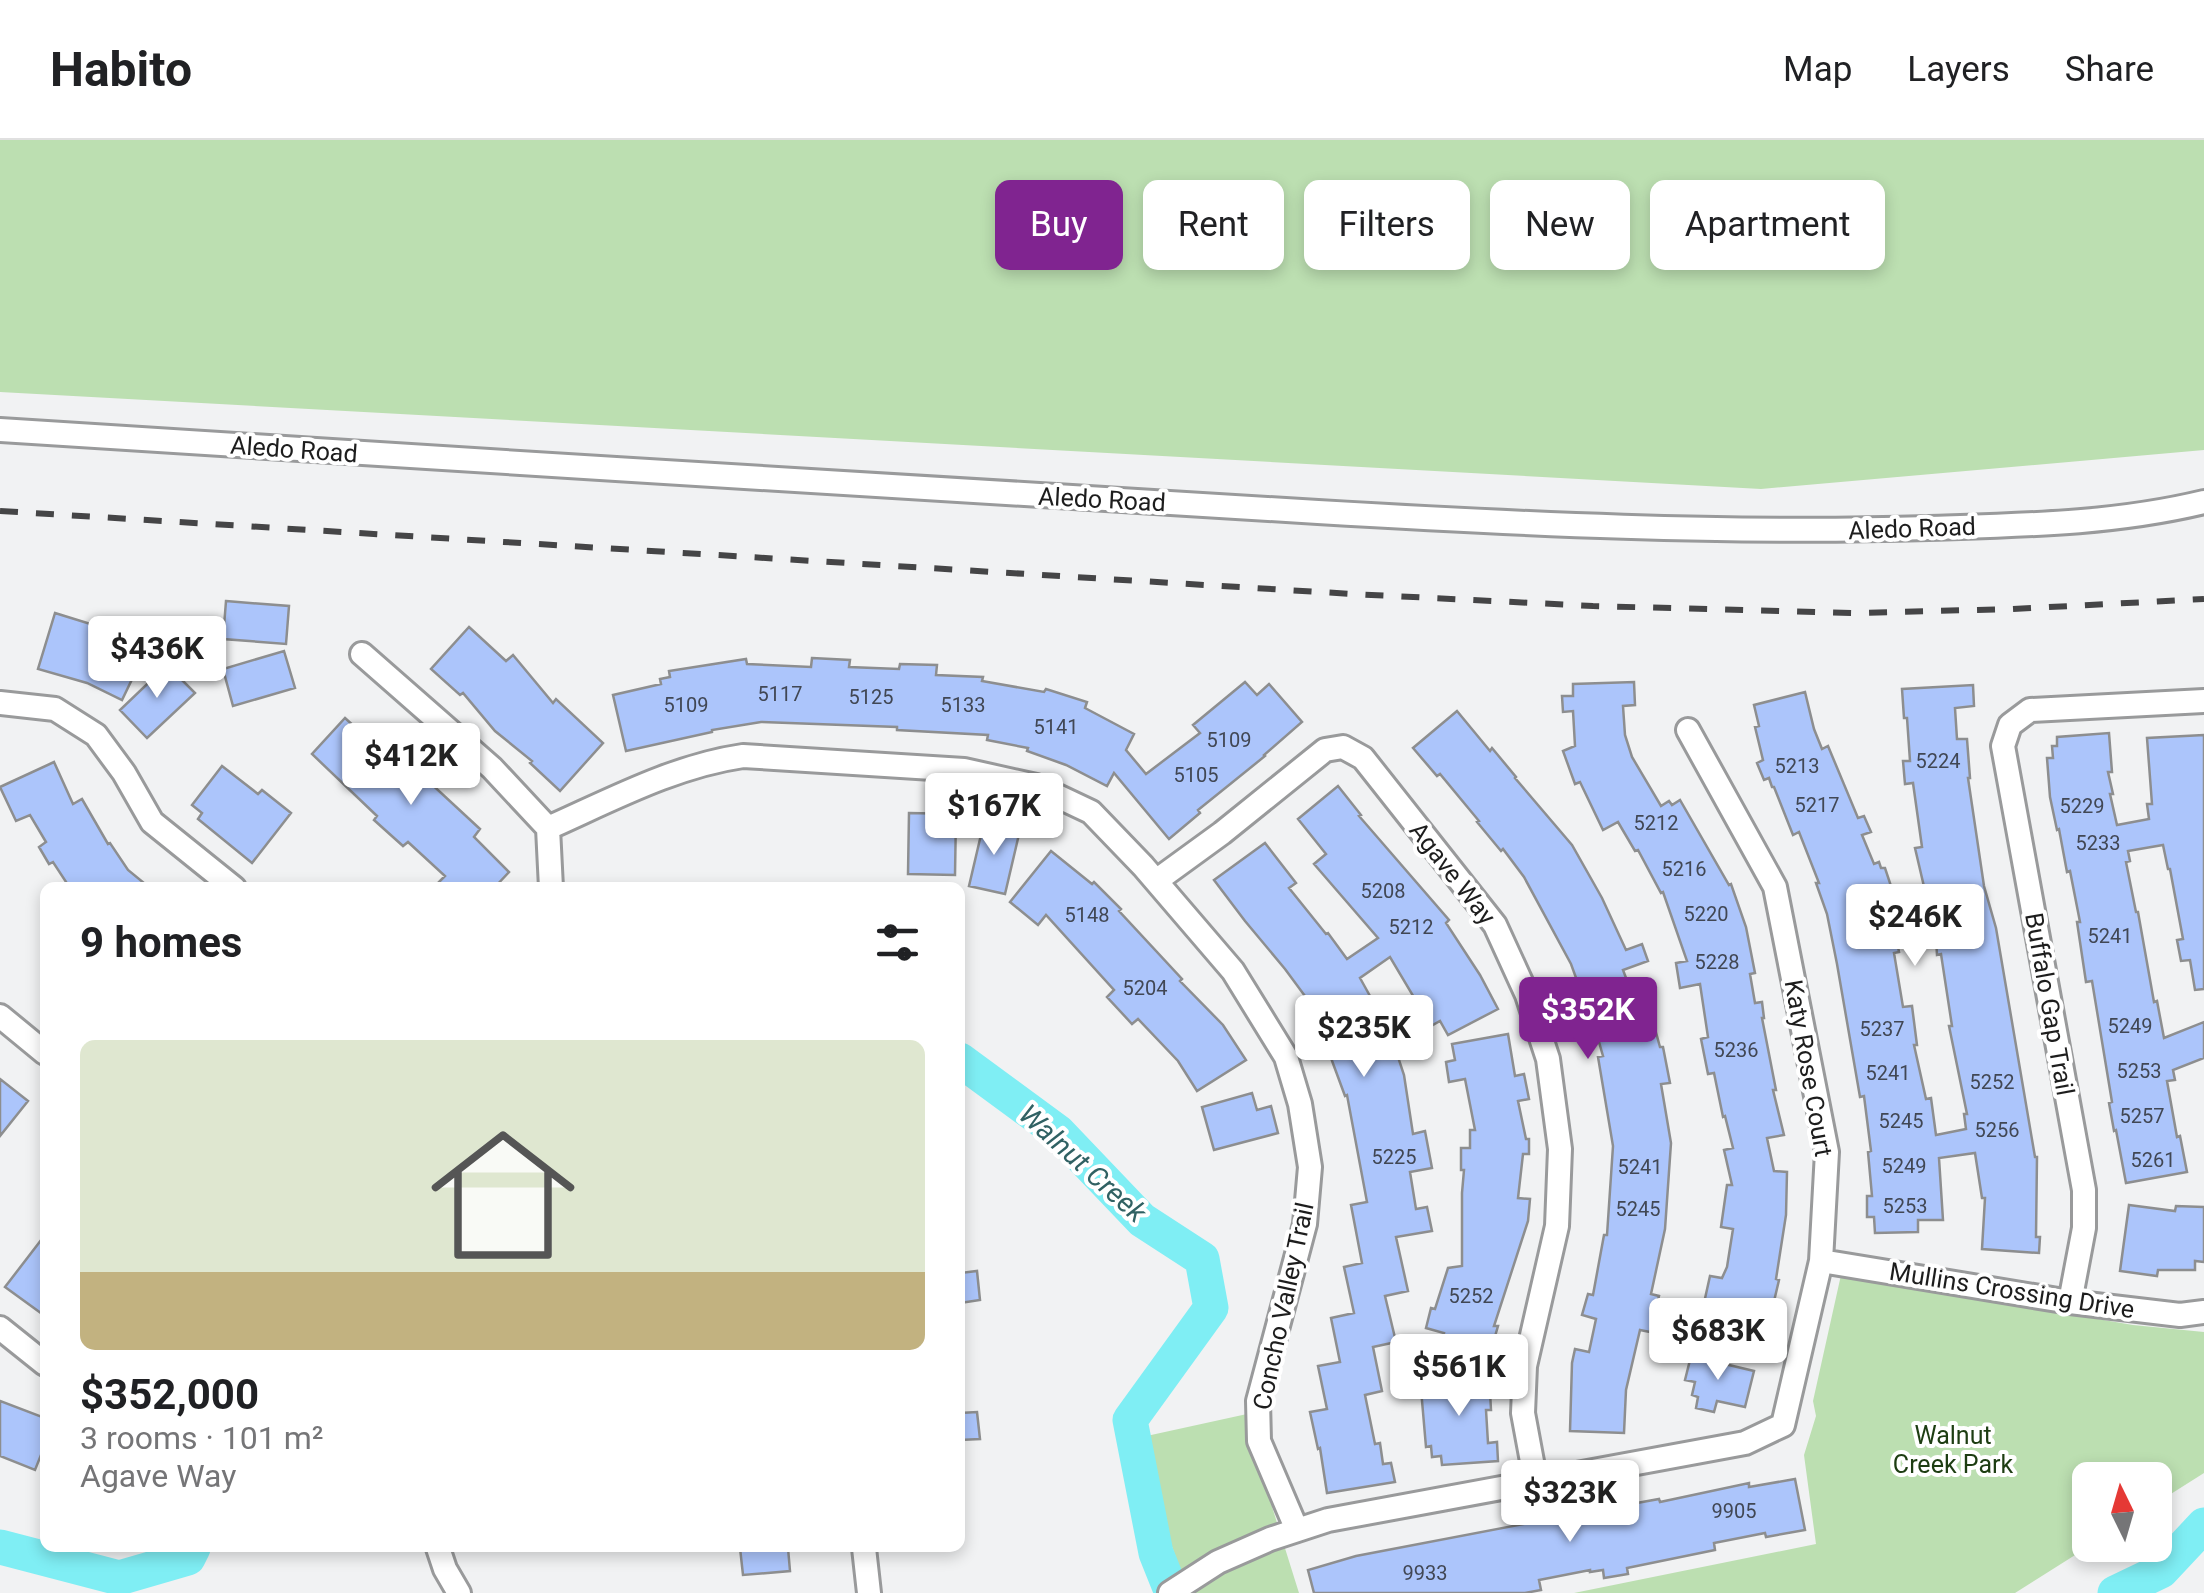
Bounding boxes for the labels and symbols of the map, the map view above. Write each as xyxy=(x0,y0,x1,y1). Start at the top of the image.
street label: Aledo Road xyxy=(229,431,359,468)
street label: Aledo Road xyxy=(1038,482,1166,517)
street label: Aledo Road xyxy=(1848,512,1976,545)
pin: $436K xyxy=(87,616,227,701)
house number: 5117 xyxy=(758,682,802,706)
house number: 5125 xyxy=(849,685,893,709)
house number: 5109 xyxy=(664,693,708,717)
house number: 5133 xyxy=(941,693,985,717)
house number: 5141 xyxy=(1034,715,1078,739)
pin: $412K xyxy=(341,723,481,808)
house number: 5109 xyxy=(1207,728,1251,752)
house number: 5224 xyxy=(1916,749,1960,773)
house number: 5213 xyxy=(1775,754,1819,778)
house number: 5105 xyxy=(1174,763,1218,787)
pin: $167K xyxy=(924,773,1064,858)
house number: 5217 xyxy=(1795,793,1839,817)
house number: 5229 xyxy=(2060,794,2104,818)
house number: 5212 xyxy=(1634,811,1678,835)
street label: Agave Way xyxy=(1404,816,1502,931)
house number: 5233 xyxy=(2076,831,2120,855)
house number: 5216 xyxy=(1662,857,1706,881)
house number: 5208 xyxy=(1361,879,1405,903)
pin: $246K xyxy=(1845,884,1985,969)
house number: 5220 xyxy=(1684,902,1728,926)
house number: 5148 xyxy=(1065,903,1109,927)
street label: Buffalo Gap Trail xyxy=(2019,910,2080,1098)
house number: 5212 xyxy=(1389,915,1433,939)
house number: 5241 xyxy=(2088,924,2132,948)
house number: 5228 xyxy=(1695,950,1739,974)
house number: 5204 xyxy=(1123,976,1167,1000)
pin: $352K xyxy=(1518,977,1658,1062)
street label: Katy Rose Court xyxy=(1779,977,1838,1159)
pin: $235K xyxy=(1294,995,1434,1080)
house number: 5249 xyxy=(2108,1014,2152,1038)
house number: 5237 xyxy=(1860,1017,1904,1041)
house number: 5236 xyxy=(1714,1038,1758,1062)
house number: 5253 xyxy=(2117,1059,2161,1083)
house number: 5241 xyxy=(1866,1061,1910,1085)
house number: 5252 xyxy=(1970,1070,2014,1094)
water label: Walnut Creek xyxy=(1012,1098,1154,1230)
house number: 5257 xyxy=(2120,1104,2164,1128)
house number: 5245 xyxy=(1879,1109,1923,1133)
house number: 5256 xyxy=(1975,1118,2019,1142)
house number: 5225 xyxy=(1372,1145,1416,1169)
house number: 5261 xyxy=(2131,1148,2175,1172)
house number: 5249 xyxy=(1882,1154,1926,1178)
house number: 5241 xyxy=(1618,1155,1662,1179)
house number: 5253 xyxy=(1883,1194,1927,1218)
house number: 5245 xyxy=(1616,1197,1660,1221)
street label: Concho Valley Trail xyxy=(1247,1200,1320,1412)
street label: Mullins Crossing Drive xyxy=(1887,1257,2136,1324)
house number: 5252 xyxy=(1449,1284,1493,1308)
pin: $683K xyxy=(1648,1298,1788,1383)
pin: $561K xyxy=(1389,1334,1529,1419)
park label: Walnut Creek Park xyxy=(1893,1421,2013,1479)
pin: $323K xyxy=(1500,1460,1640,1545)
north arrow xyxy=(2072,1462,2172,1562)
house number: 9905 xyxy=(1712,1499,1756,1523)
house number: 9933 xyxy=(1403,1561,1447,1585)

